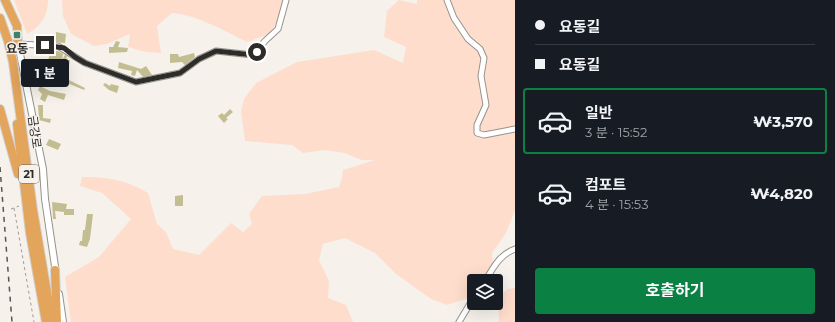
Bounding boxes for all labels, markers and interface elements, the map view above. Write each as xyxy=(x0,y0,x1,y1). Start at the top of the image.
text: 요동길 xyxy=(559,17,600,36)
marker: 요동 xyxy=(12,30,22,40)
route end xyxy=(36,36,54,54)
place label: 요동 xyxy=(6,41,28,56)
route start xyxy=(248,43,266,61)
text: 요동길 xyxy=(559,55,600,74)
callout: 1 분 xyxy=(21,59,69,87)
text: 1 분 xyxy=(35,65,55,81)
icon: car xyxy=(537,103,573,139)
text: 일반 xyxy=(585,103,613,122)
text: ₩3,570 xyxy=(754,112,813,131)
street label: 금강로 xyxy=(25,115,45,149)
text: 3 분 · 15:52 xyxy=(585,124,647,140)
road number: 21 xyxy=(19,165,39,183)
icon: car xyxy=(537,175,573,211)
text: 컴포트 xyxy=(585,175,626,194)
text: ₩4,820 xyxy=(751,184,813,203)
text: 4 분 · 15:53 xyxy=(585,196,648,212)
button: 호출하기 xyxy=(535,268,815,314)
map controls xyxy=(467,274,503,310)
button: layers xyxy=(467,274,503,310)

